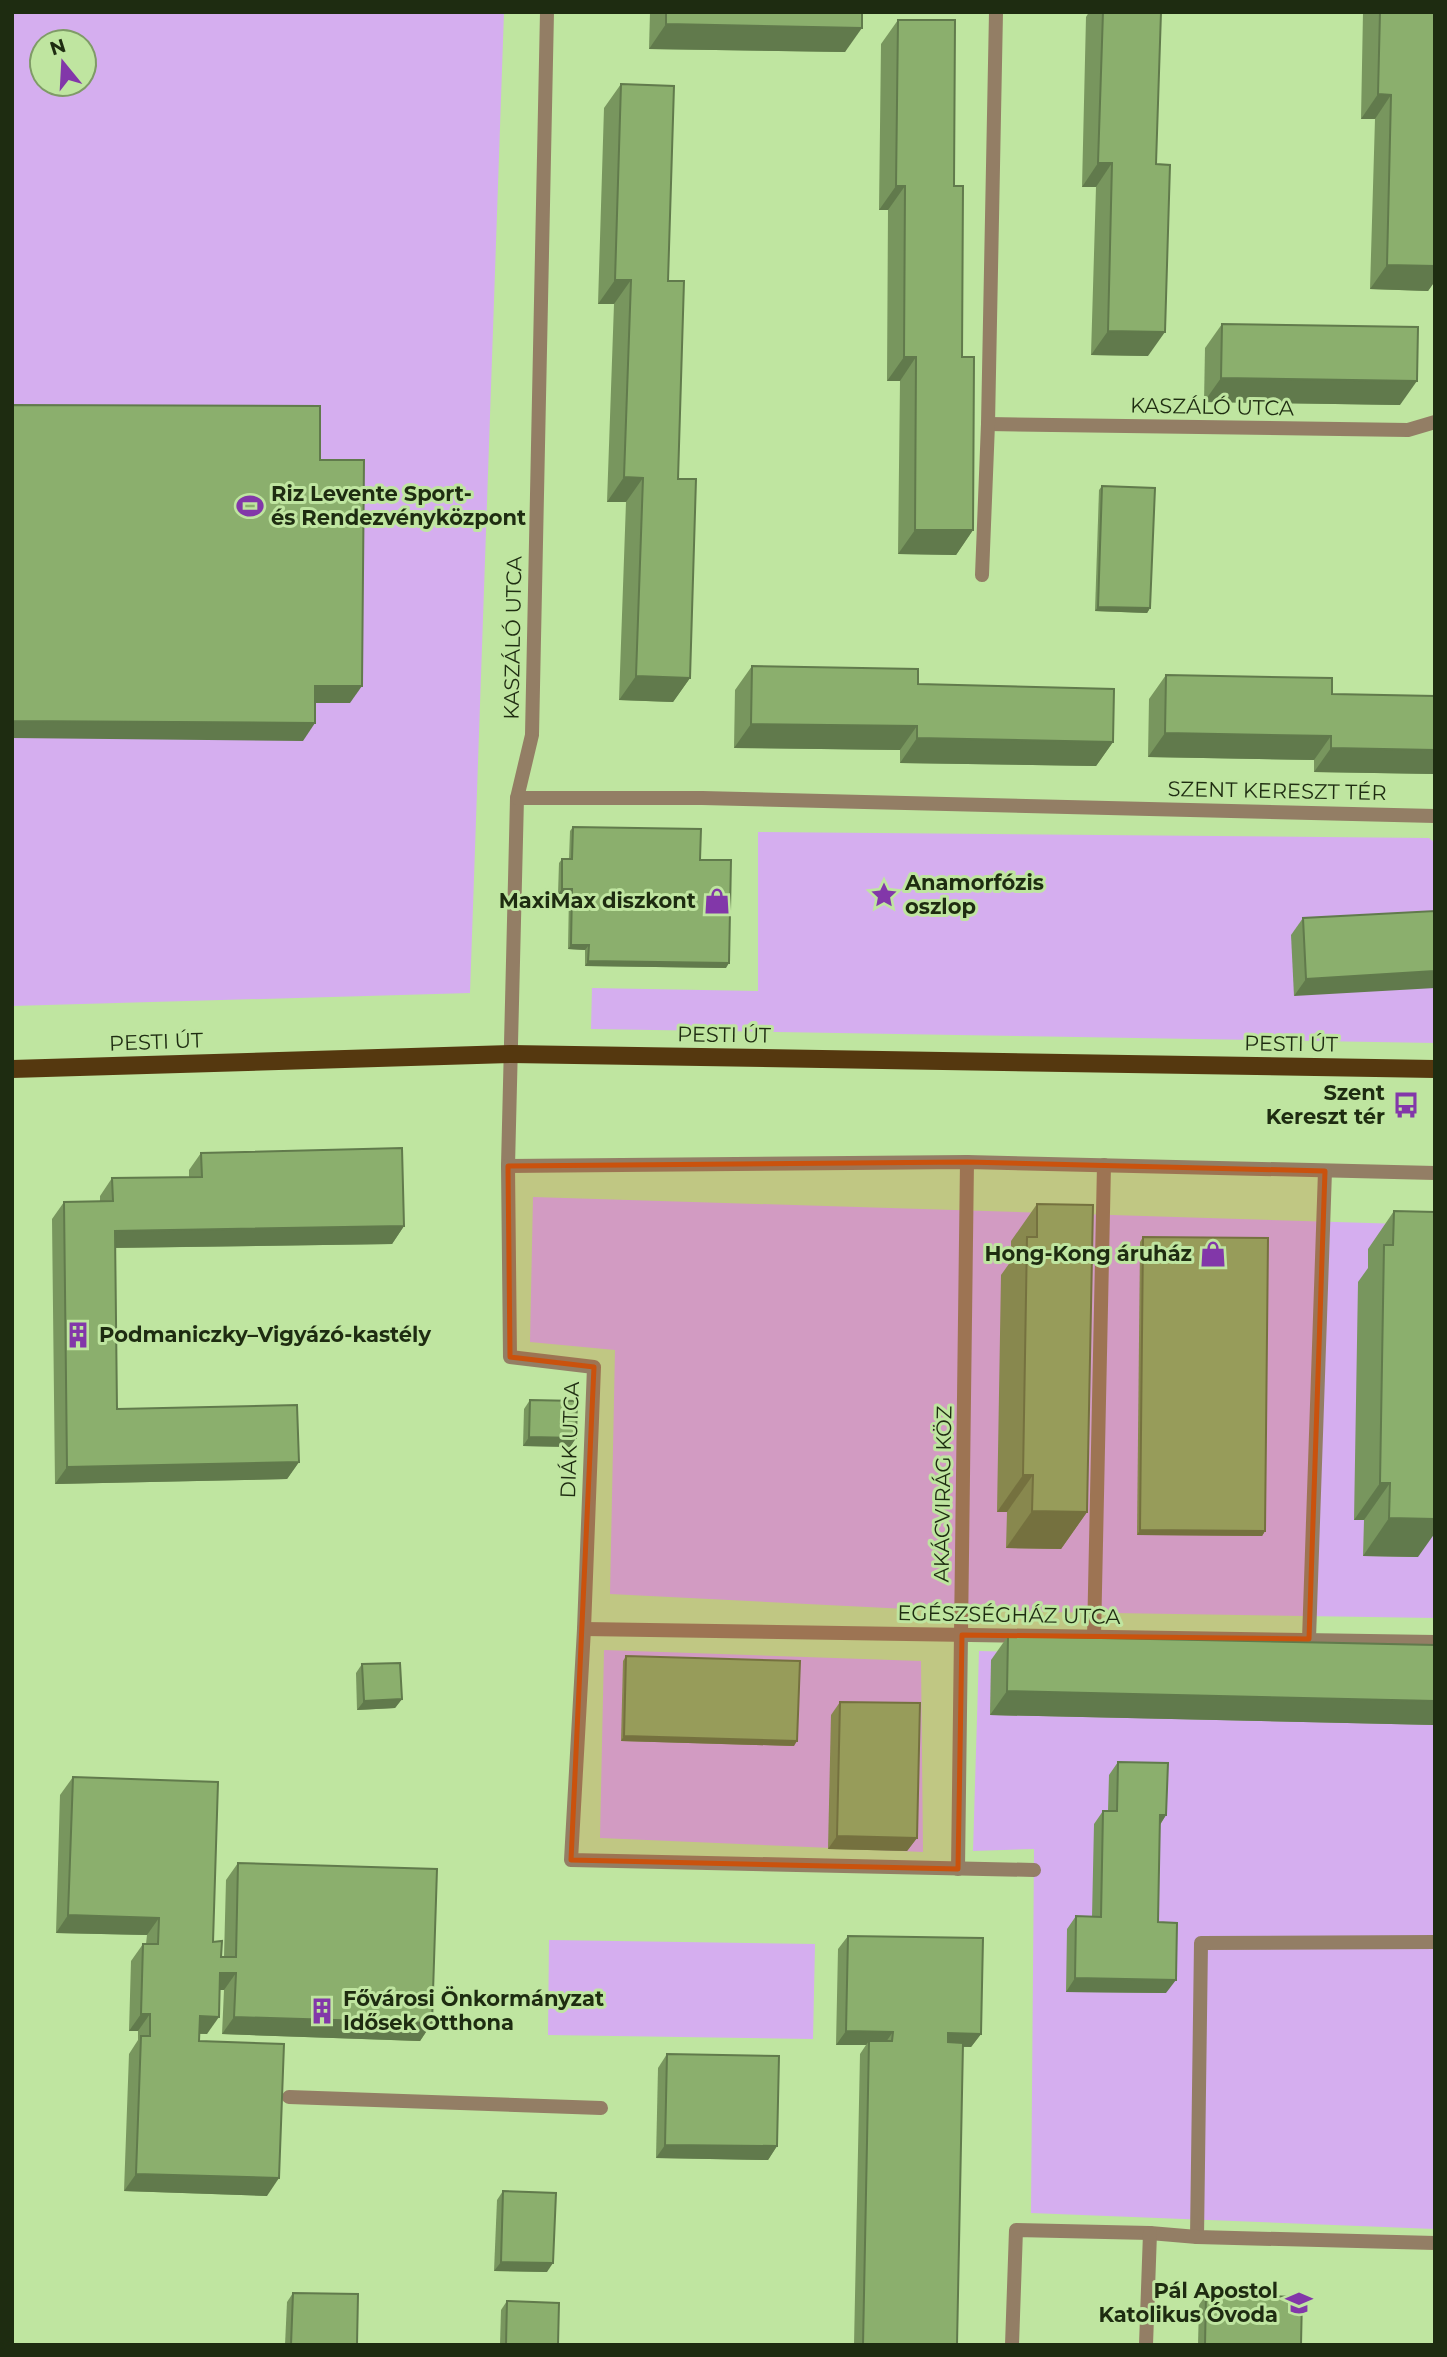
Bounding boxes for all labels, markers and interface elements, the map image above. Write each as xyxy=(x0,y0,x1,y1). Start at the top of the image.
north arrow xyxy=(28,28,98,98)
text: N xyxy=(47,34,69,61)
street label: KASZÁLÓ UTCA xyxy=(1130,393,1295,420)
place label: Riz Levente Sport- és Rendezvényközpont xyxy=(271,481,526,530)
sports icon: Riz Levente Sport- és Rendezvényközpont xyxy=(235,491,265,521)
street label: KASZÁLÓ UTCA xyxy=(499,555,526,720)
street label: SZENT KERESZT TÉR xyxy=(1167,776,1387,805)
place label: Anamorfózis oszlop xyxy=(904,870,1044,919)
place icon: Anamorfózis oszlop xyxy=(869,880,899,910)
shop icon: MaxiMax diszkont xyxy=(702,886,732,916)
place label: MaxiMax diszkont xyxy=(499,888,696,913)
street label: PESTI ÚT xyxy=(677,1021,771,1048)
street label: PESTI ÚT xyxy=(109,1027,203,1056)
street label: PESTI ÚT xyxy=(1244,1030,1338,1057)
place label: Szent Kereszt tér xyxy=(1266,1080,1385,1129)
bus stop icon: Szent Kereszt tér xyxy=(1391,1090,1421,1120)
shop icon: Hong-Kong áruház xyxy=(1198,1239,1228,1269)
place label: Hong-Kong áruház xyxy=(984,1241,1192,1266)
building icon: Podmaniczky–Vigyázó-kastély xyxy=(63,1320,93,1350)
place label: Podmaniczky–Vigyázó-kastély xyxy=(99,1322,431,1347)
street label: DIÁK UTCA xyxy=(555,1380,584,1499)
street label: AKÁCVIRÁG KÖZ xyxy=(928,1405,957,1583)
street label: EGÉSZSÉGHÁZ UTCA xyxy=(897,1600,1122,1629)
place label: Fővárosi Önkormányzat Idősek Otthona xyxy=(343,1985,604,2035)
building icon: Fővárosi Önkormányzat Idősek Otthona xyxy=(307,1996,337,2026)
place label: Pál Apostol Katolikus Óvoda xyxy=(1098,2278,1278,2327)
school or university icon: Pál Apostol Katolikus Óvoda xyxy=(1284,2288,1314,2318)

